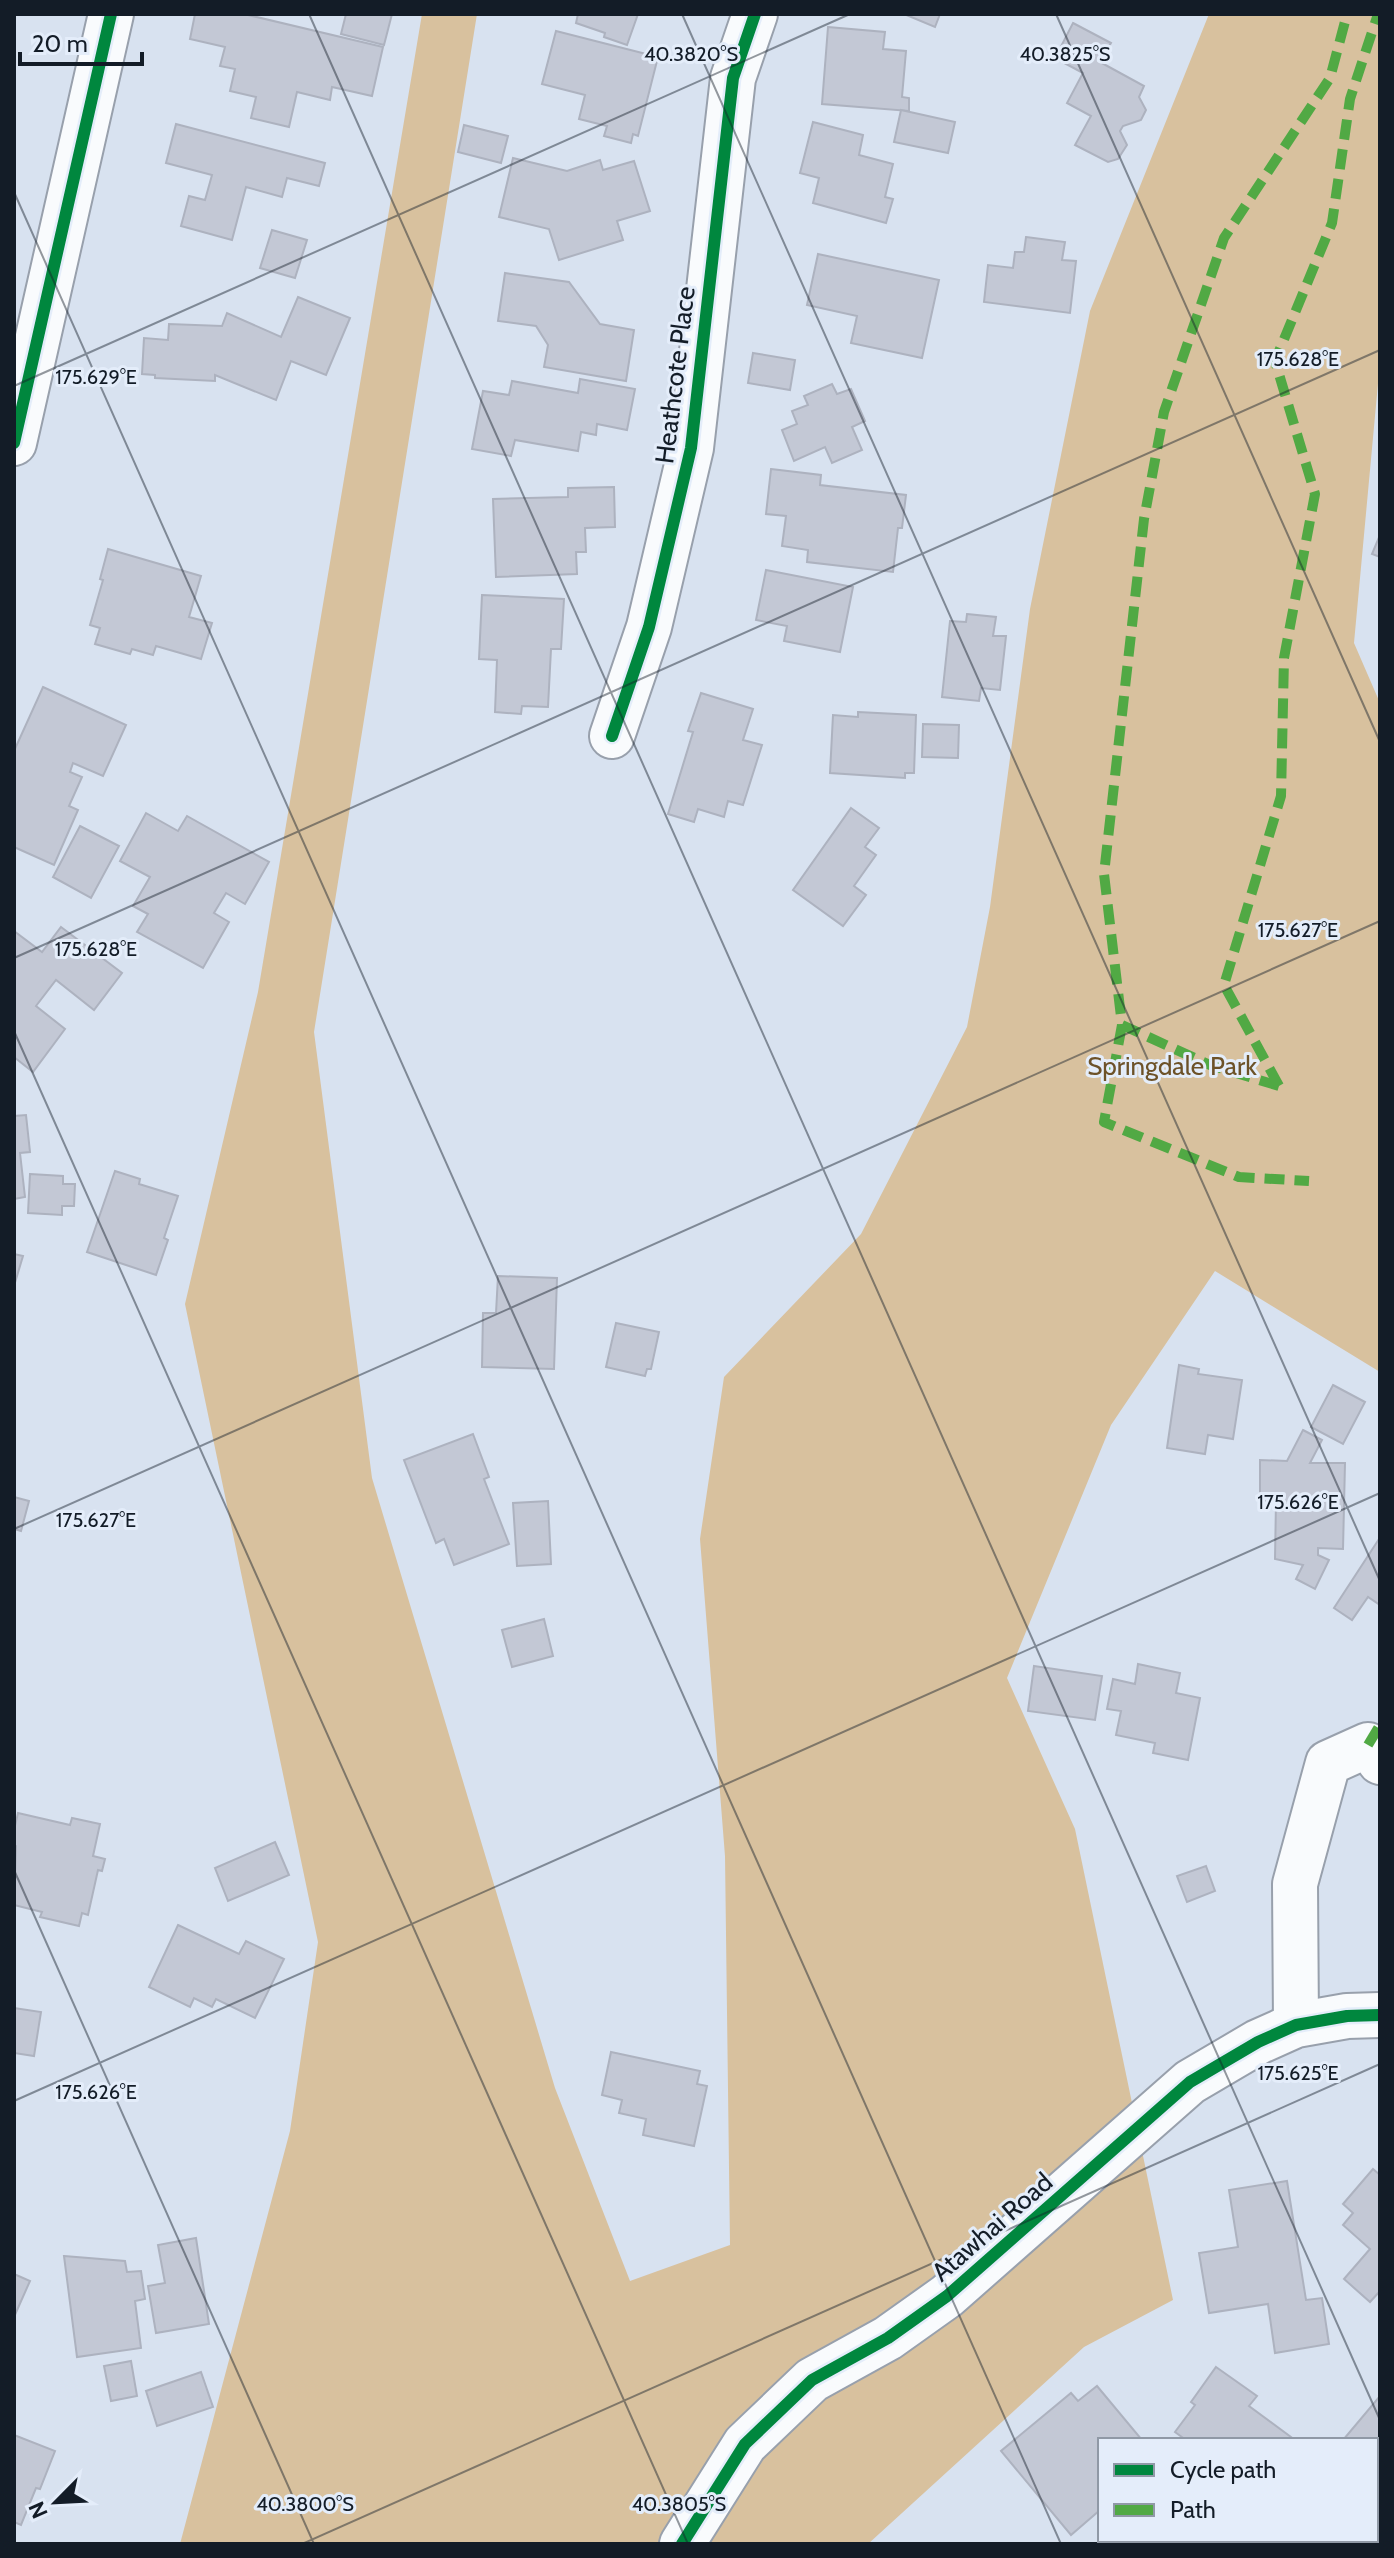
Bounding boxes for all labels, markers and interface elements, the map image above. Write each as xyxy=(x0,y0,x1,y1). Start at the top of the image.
scale bar xyxy=(20,16,142,66)
text: 20 m xyxy=(32,29,88,58)
text: 40.3820°S xyxy=(644,42,738,66)
text: 40.3825°S xyxy=(1019,42,1111,66)
street label: Heathcote Place xyxy=(648,285,702,465)
text: 175.628°E xyxy=(1257,347,1339,371)
text: 175.629°E xyxy=(55,365,137,389)
text: 175.627°E xyxy=(1258,918,1338,942)
text: 175.628°E xyxy=(55,937,137,961)
park label: Springdale Park xyxy=(1087,1050,1257,1082)
text: 175.626°E xyxy=(1257,1490,1339,1514)
text: 175.627°E xyxy=(56,1508,136,1532)
text: 175.625°E xyxy=(1257,2061,1339,2085)
text: 175.626°E xyxy=(55,2080,137,2104)
street label: Atawhai Road xyxy=(925,2166,1059,2288)
legend xyxy=(1098,2438,1378,2542)
text: Cycle path xyxy=(1170,2455,1276,2484)
north arrow xyxy=(16,2462,96,2542)
text: 40.3800°S xyxy=(256,2492,354,2516)
text: 40.3805°S xyxy=(632,2492,727,2516)
text: Path xyxy=(1170,2495,1216,2524)
text: N xyxy=(23,2497,54,2523)

